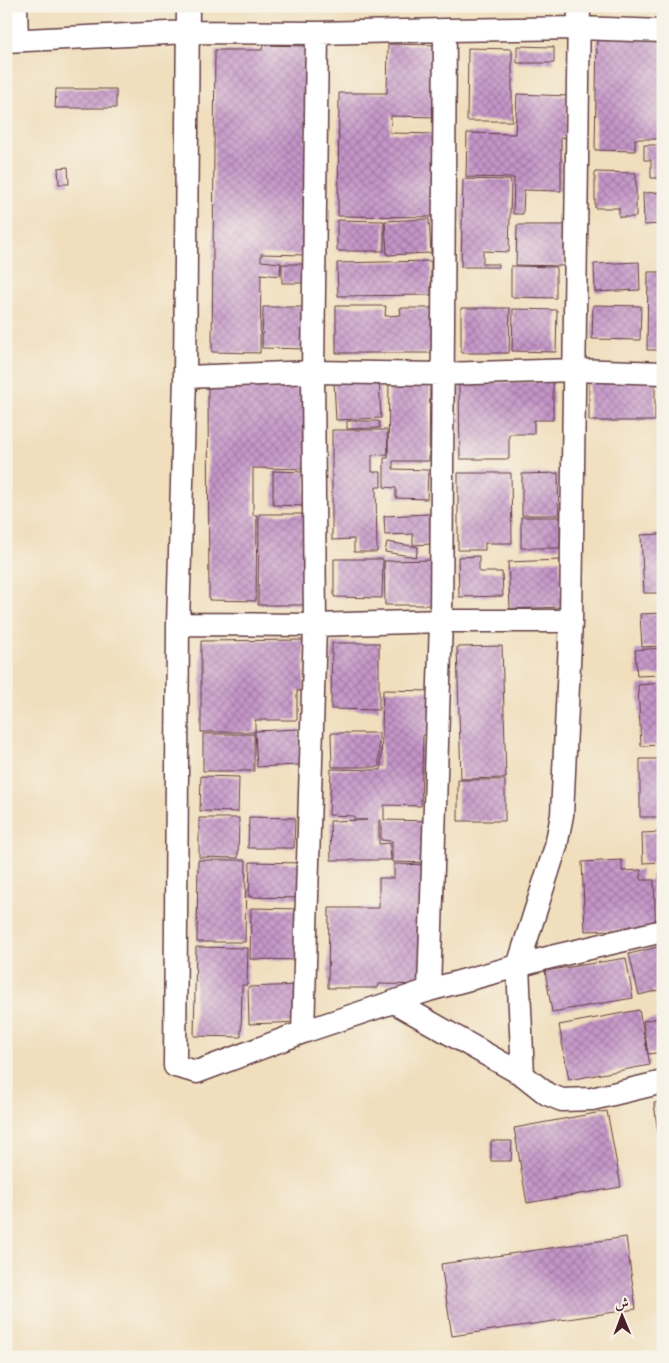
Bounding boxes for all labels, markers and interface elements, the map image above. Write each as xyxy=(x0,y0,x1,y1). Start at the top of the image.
north arrow xyxy=(596,1290,646,1340)
text: ش xyxy=(615,1294,629,1312)

